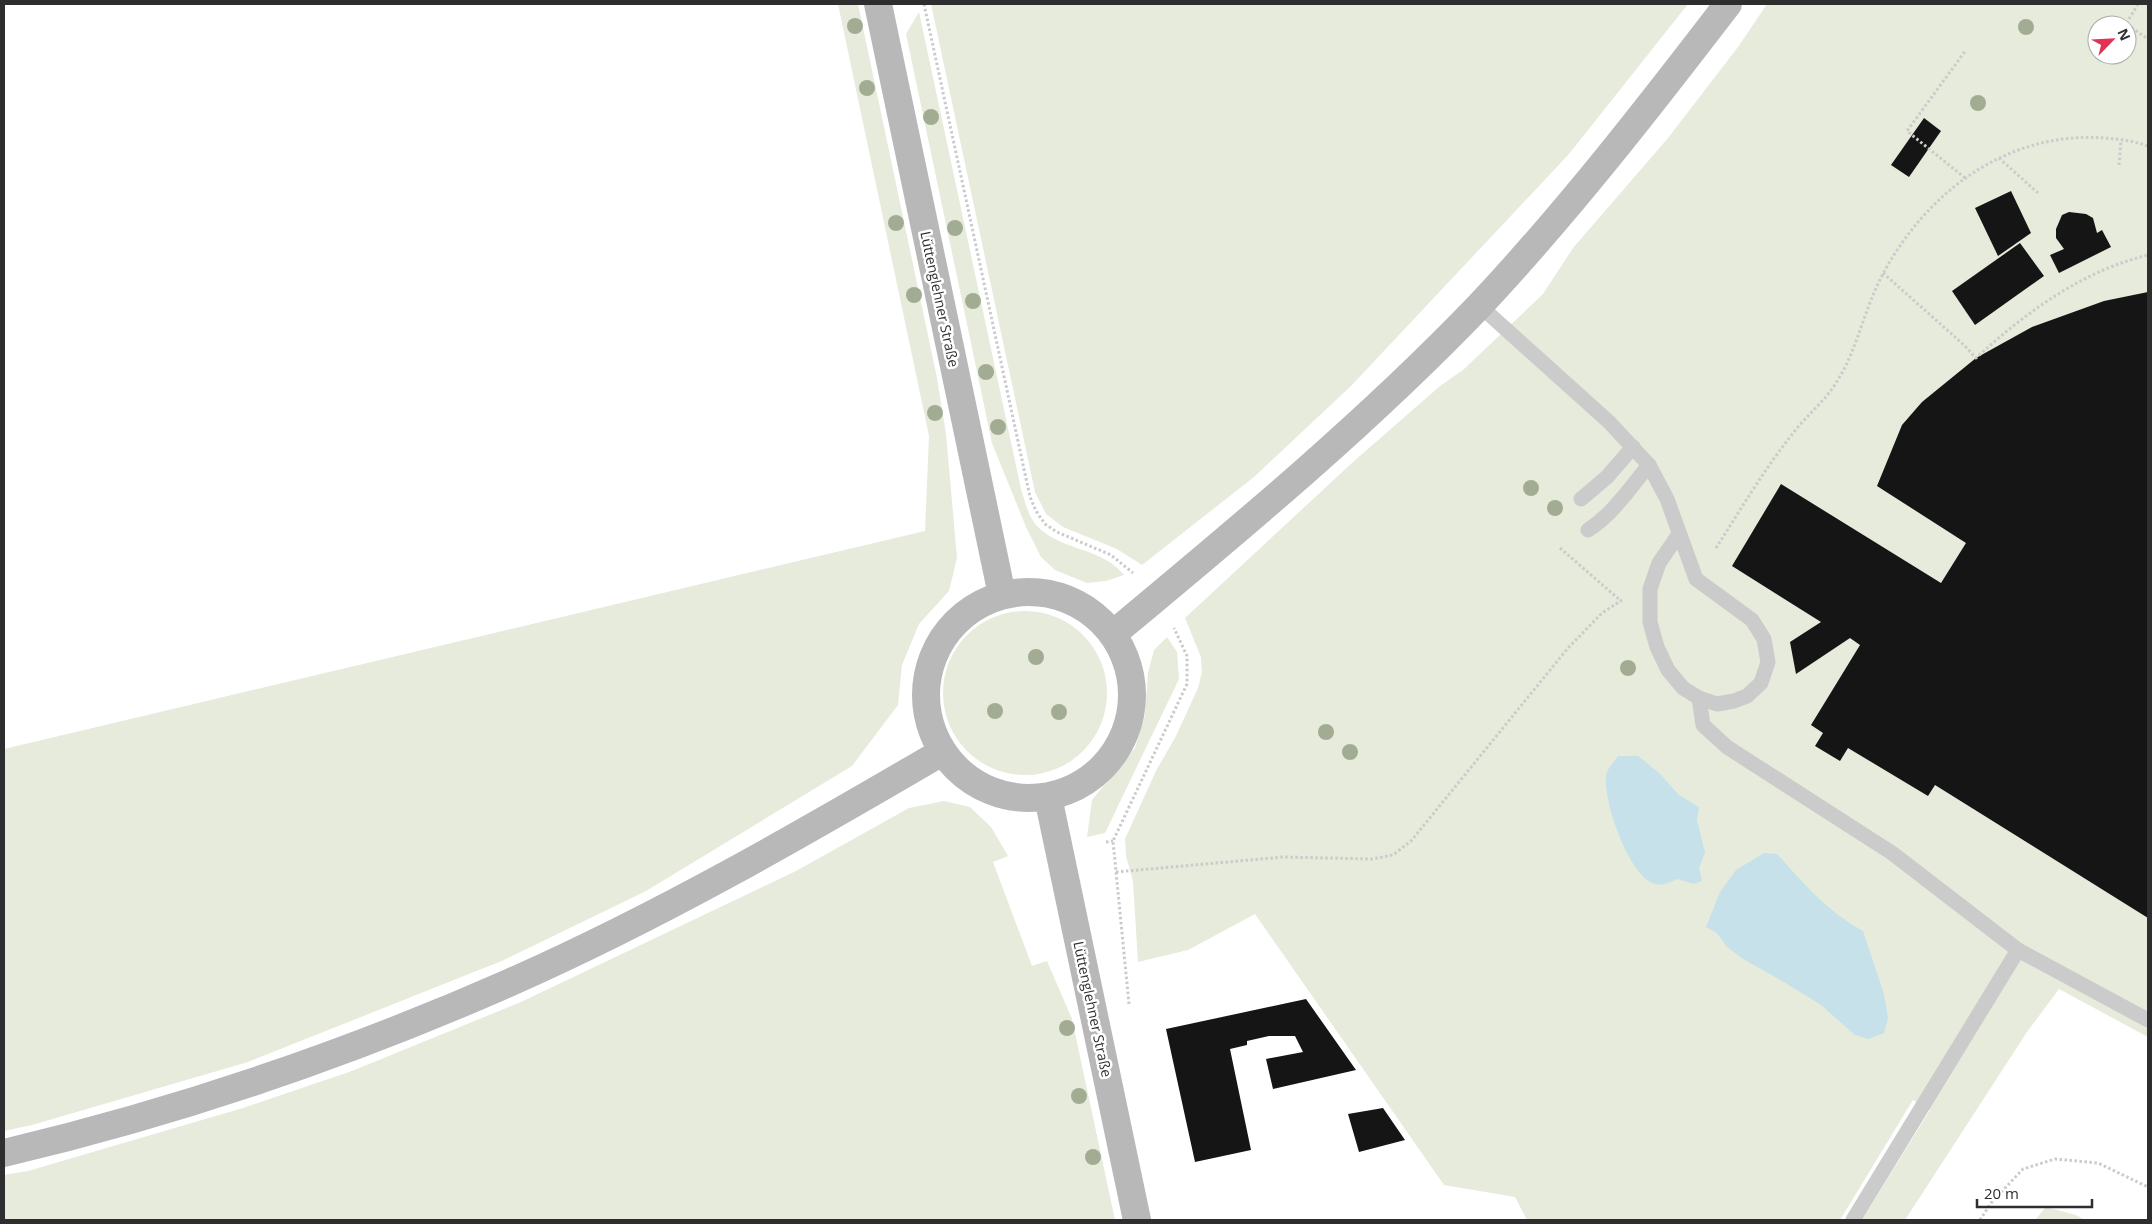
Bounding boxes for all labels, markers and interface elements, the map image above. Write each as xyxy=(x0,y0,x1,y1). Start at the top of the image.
north arrow xyxy=(2087,15,2137,65)
text: N xyxy=(2113,25,2135,44)
street label: Lüttenglehner Straße xyxy=(916,229,964,369)
street label: Lüttenglehner Straße xyxy=(1069,939,1117,1079)
scale bar xyxy=(1977,1176,2092,1208)
text: 20 m xyxy=(1984,1183,2019,1203)

